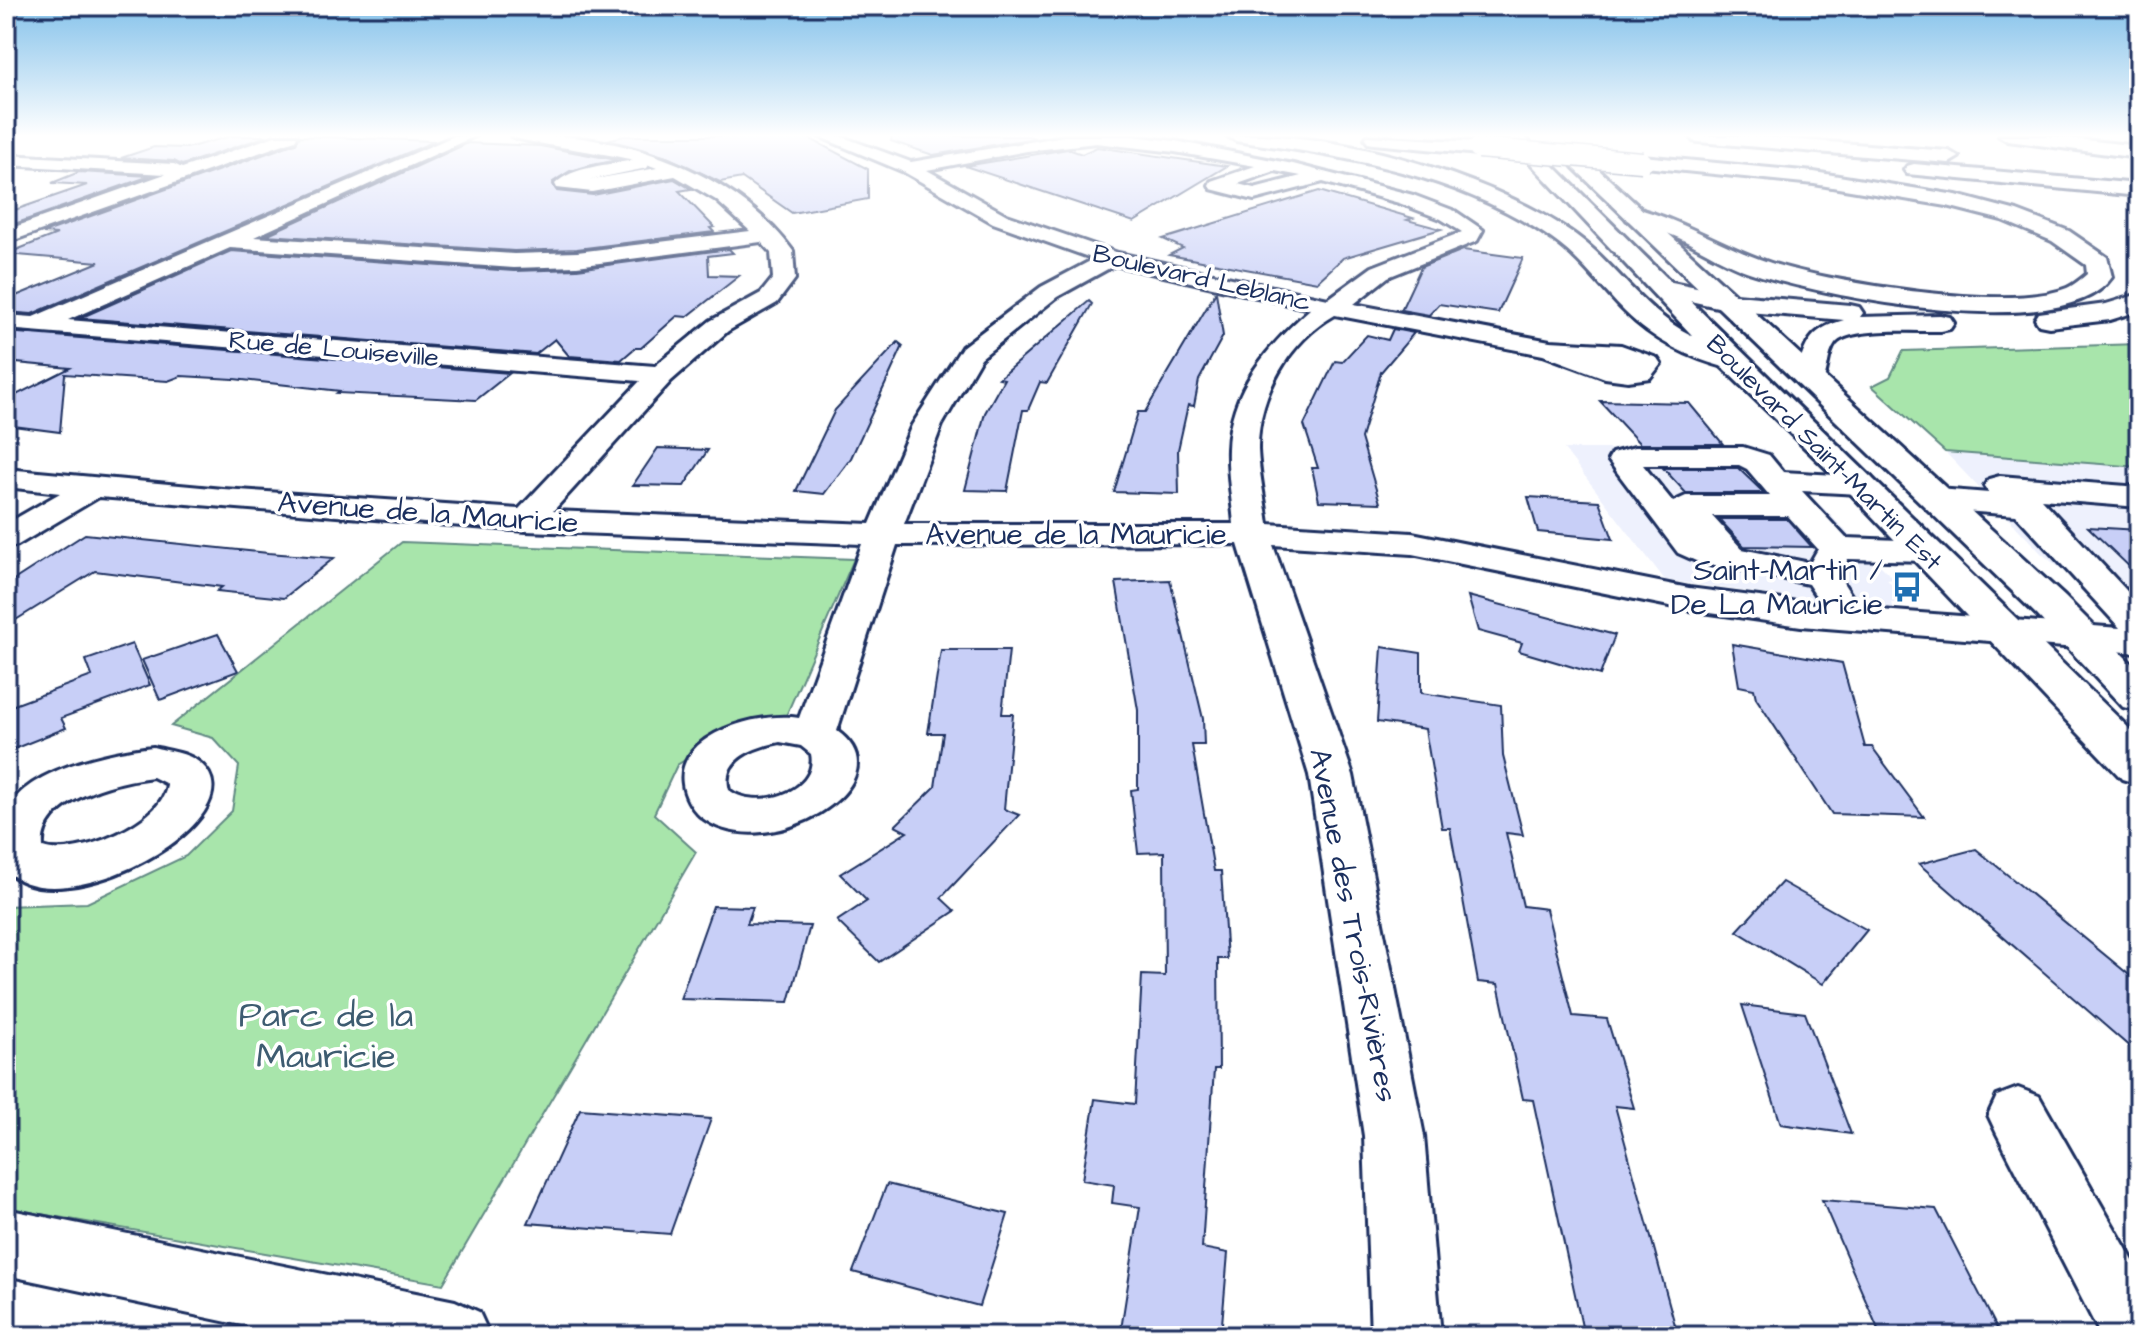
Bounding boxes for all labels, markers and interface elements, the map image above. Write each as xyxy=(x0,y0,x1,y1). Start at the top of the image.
street label: Boulevard Leblanc xyxy=(1089,235,1314,321)
street label: Rue de Louiseville xyxy=(227,322,440,376)
street label: Boulevard Saint-Martin Est xyxy=(1698,327,1951,579)
street label: Avenue de la Mauricie xyxy=(276,482,580,544)
street label: Avenue de la Mauricie xyxy=(925,514,1227,556)
place label: Saint-Martin / De La Mauricie xyxy=(1671,550,1883,626)
bus stop icon: Saint-Martin / De La Mauricie xyxy=(1890,570,1924,604)
street label: Avenue des Trois-Rivières xyxy=(1298,745,1408,1106)
park label: Parc de la Mauricie xyxy=(239,990,413,1082)

